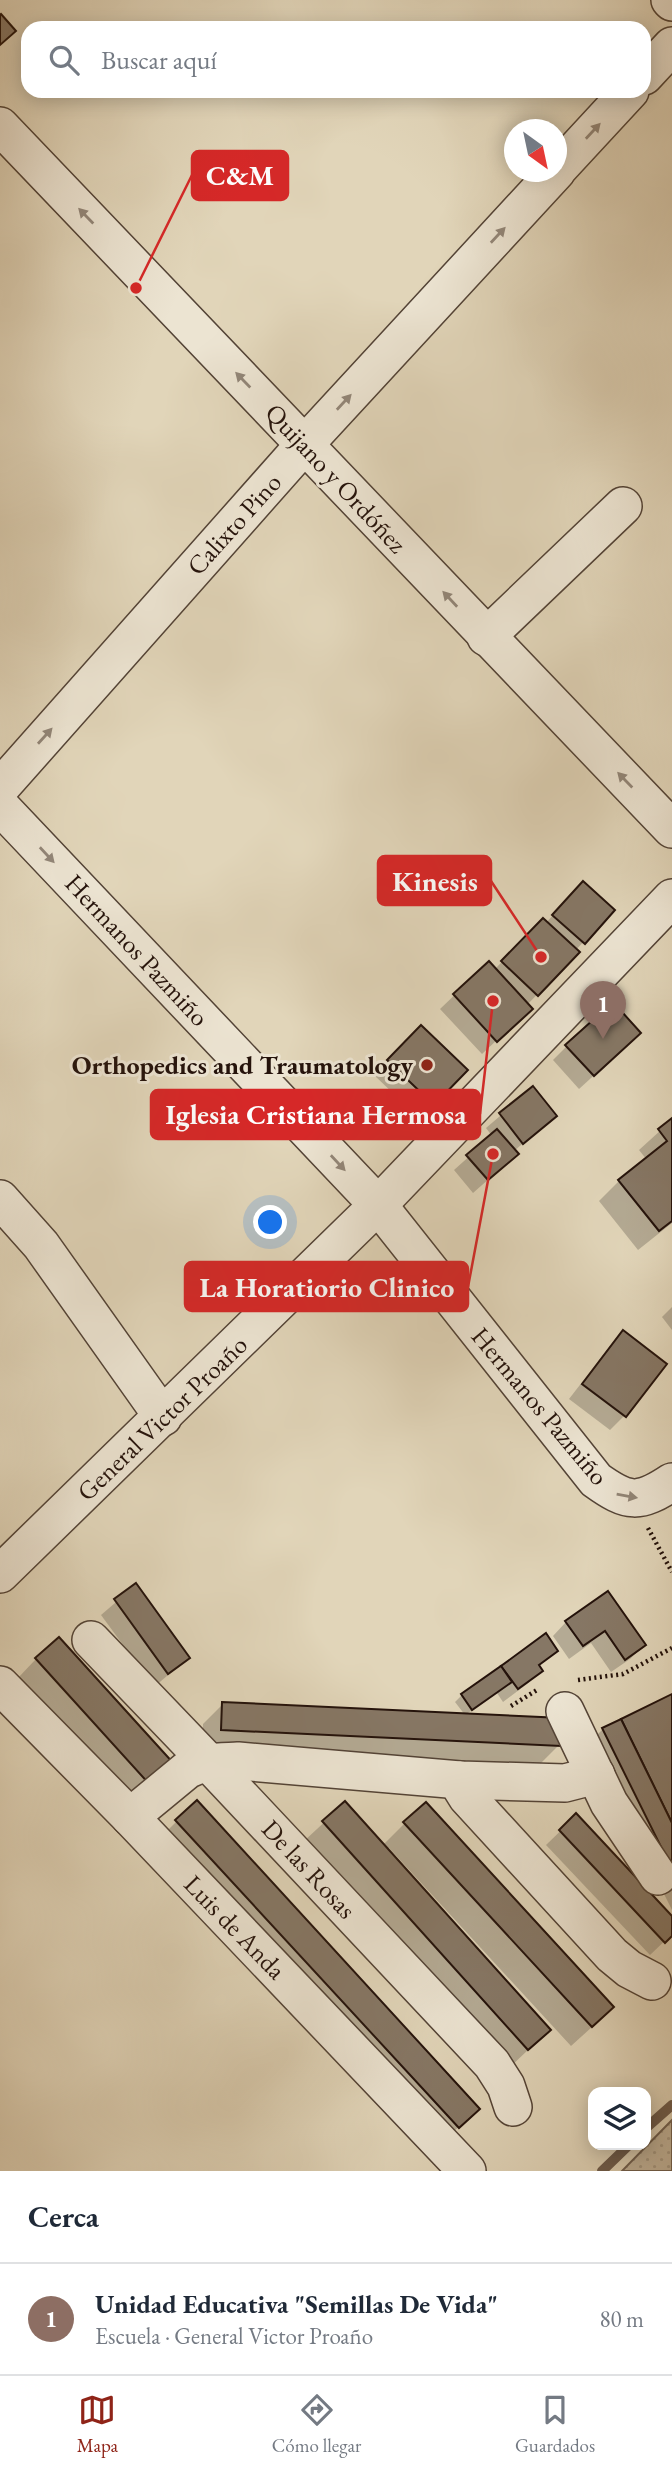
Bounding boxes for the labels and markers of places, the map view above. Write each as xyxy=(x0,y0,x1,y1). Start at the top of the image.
callout: C&M xyxy=(192,151,288,200)
callout: Kinesis xyxy=(378,856,491,905)
pin: 1 xyxy=(580,981,626,1039)
place label: Orthopedics and Traumatology xyxy=(72,1048,413,1082)
marker: Orthopedics and Traumatology xyxy=(419,1057,435,1073)
callout: Iglesia Cristiana Hermosa xyxy=(151,1090,480,1139)
callout: La Horatiorio Clinico xyxy=(185,1262,468,1311)

